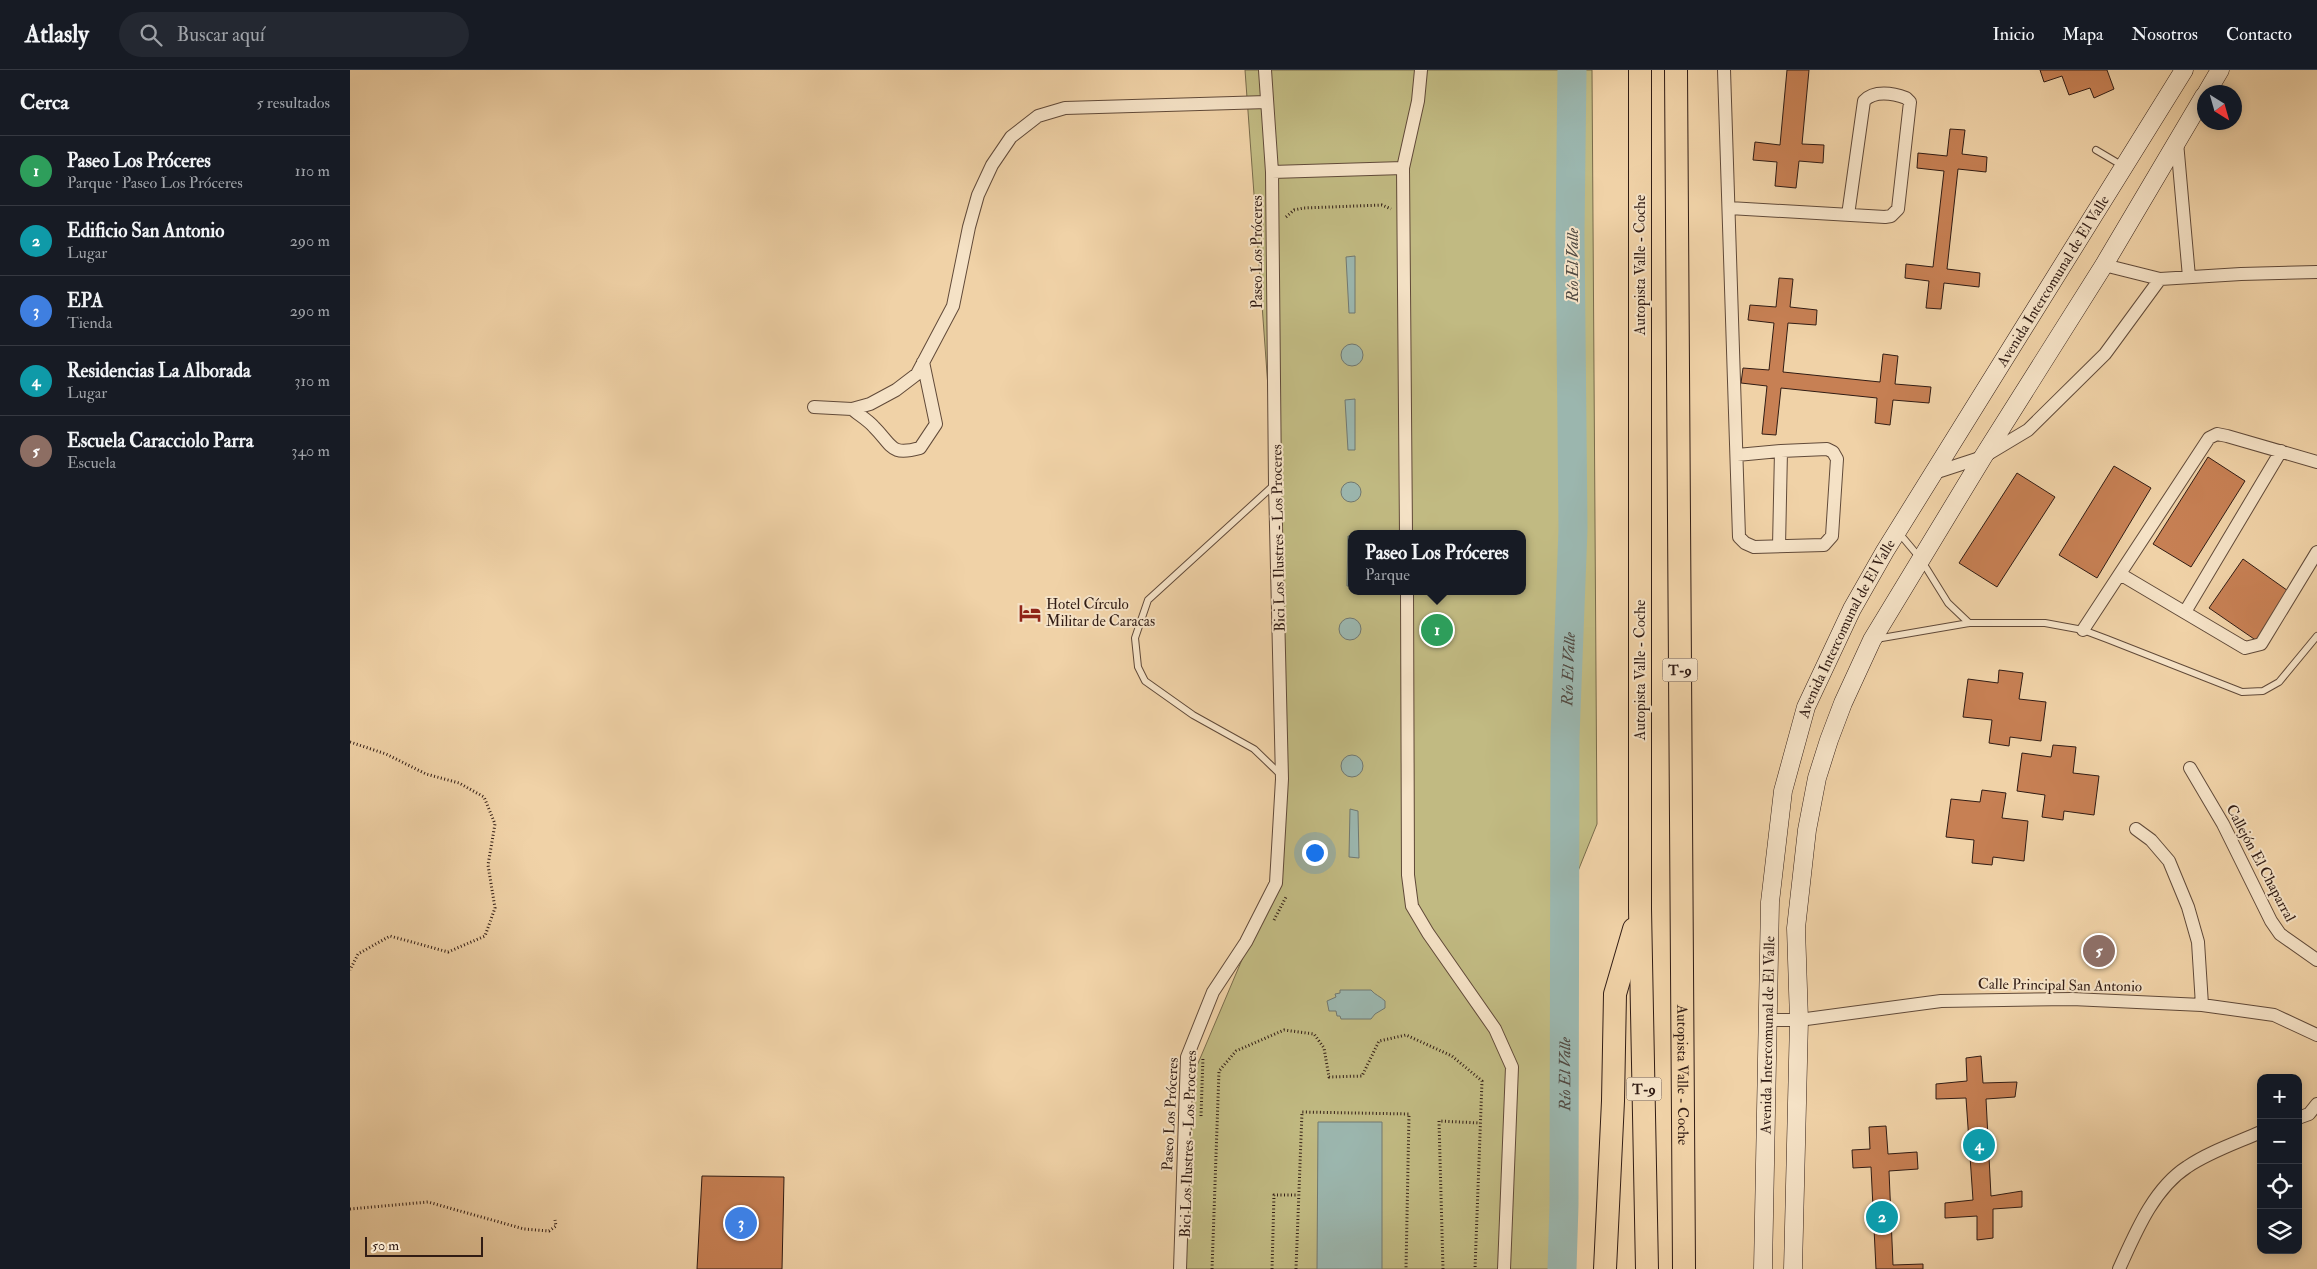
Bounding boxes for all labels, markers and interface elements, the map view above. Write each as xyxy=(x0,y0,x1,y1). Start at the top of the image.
search box xyxy=(119,12,469,57)
text: Atlasly xyxy=(25,19,89,50)
icon: search xyxy=(137,21,165,49)
text: Buscar aquí xyxy=(177,23,265,47)
text: Inicio xyxy=(1992,23,2034,46)
text: Mapa xyxy=(2062,23,2104,46)
text: Nosotros xyxy=(2132,23,2198,46)
text: Contacto xyxy=(2226,23,2292,46)
north arrow xyxy=(2197,85,2242,130)
text: Cerca xyxy=(20,89,69,116)
text: 5 resultados xyxy=(256,93,330,113)
text: Paseo Los Próceres xyxy=(67,149,211,173)
text: 1 xyxy=(33,161,39,181)
text: 110 m xyxy=(295,161,330,181)
text: Parque · Paseo Los Próceres xyxy=(67,173,243,193)
street label: Avenida Intercomunal de El Valle xyxy=(1992,192,2114,371)
street label: Paseo Los Próceres xyxy=(1248,195,1267,309)
street label: Autopista Valle - Coche xyxy=(1631,195,1651,336)
text: Edificio San Antonio xyxy=(67,219,224,243)
water label: Río El Valle xyxy=(1563,227,1583,303)
text: 2 xyxy=(32,231,40,251)
text: 290 m xyxy=(290,231,330,251)
text: Lugar xyxy=(67,243,107,263)
text: EPA xyxy=(67,289,103,313)
text: 3 xyxy=(33,301,39,321)
text: 290 m xyxy=(290,301,330,321)
text: Tienda xyxy=(67,313,112,333)
text: Residencias La Alborada xyxy=(67,359,251,383)
text: 4 xyxy=(32,371,40,391)
text: 310 m xyxy=(294,371,330,391)
text: Lugar xyxy=(67,383,107,403)
text: Escuela Caracciolo Parra xyxy=(67,429,254,453)
text: 5 xyxy=(32,441,40,461)
text: 340 m xyxy=(291,441,330,461)
street label: Bici Los Ilustres - Los Proceres xyxy=(1267,444,1290,632)
text: Escuela xyxy=(67,453,116,473)
popup xyxy=(1348,530,1526,595)
street label: Avenida Intercomunal de El Valle xyxy=(1794,536,1900,721)
text: Paseo Los Próceres xyxy=(1365,541,1509,565)
text: Parque xyxy=(1365,565,1410,585)
place label: Hotel Círculo Militar de Caracas xyxy=(1046,595,1155,631)
hotel icon: Hotel Círculo Militar de Caracas xyxy=(1017,600,1043,626)
street label: Autopista Valle - Coche xyxy=(1631,600,1651,741)
pin: 1 xyxy=(1421,611,1453,649)
water label: Río El Valle xyxy=(1557,631,1580,707)
road number: T-9 xyxy=(1662,658,1698,682)
street label: Callejón El Chaparral xyxy=(2221,801,2300,926)
your location xyxy=(1302,840,1328,866)
pin: 5 xyxy=(2083,932,2115,970)
street label: Avenida Intercomunal de El Valle xyxy=(1757,936,1779,1135)
street label: Calle Principal San Antonio xyxy=(1978,975,2142,997)
street label: Autopista Valle - Coche xyxy=(1671,1004,1692,1145)
water label: Río El Valle xyxy=(1555,1036,1575,1112)
street label: Bici Los Ilustres - Los Proceres xyxy=(1176,1050,1201,1238)
street label: Paseo Los Próceres xyxy=(1158,1057,1183,1171)
map controls xyxy=(2257,1074,2302,1254)
button: + xyxy=(2257,1074,2302,1119)
road number: T-9 xyxy=(1626,1078,1662,1100)
button: − xyxy=(2257,1119,2302,1164)
pin: 4 xyxy=(1963,1126,1995,1164)
button: locate xyxy=(2257,1164,2302,1209)
pin: 2 xyxy=(1866,1198,1898,1236)
pin: 3 xyxy=(725,1204,757,1242)
button: layers xyxy=(2257,1209,2302,1254)
scale bar xyxy=(365,1234,482,1257)
text: 50 m xyxy=(372,1237,399,1254)

